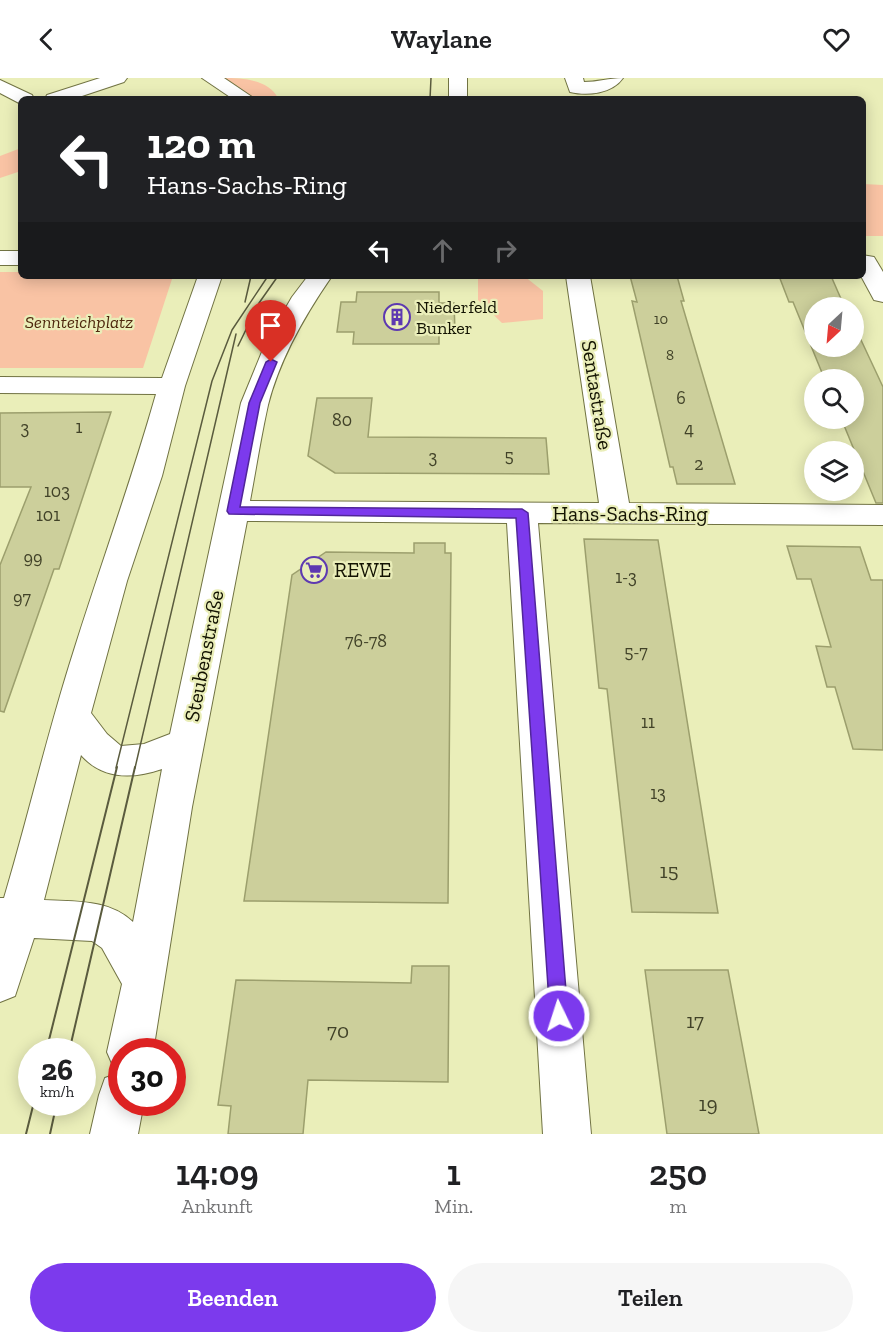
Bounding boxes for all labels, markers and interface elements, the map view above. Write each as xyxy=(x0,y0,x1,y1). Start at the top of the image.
icon: back xyxy=(30,23,63,56)
text: Waylane xyxy=(391,23,492,55)
icon: heart xyxy=(820,23,853,56)
text: 120 m xyxy=(147,118,255,169)
icon: left xyxy=(48,120,126,198)
text: Hans-Sachs-Ring xyxy=(147,169,347,201)
icon: left xyxy=(363,234,396,267)
icon: ahead xyxy=(426,234,459,267)
icon: right xyxy=(489,234,522,267)
place label: Niederfeld Bunker xyxy=(416,296,497,339)
north arrow xyxy=(804,297,864,357)
map controls xyxy=(804,297,864,501)
pin xyxy=(245,300,296,362)
building icon: Niederfeld Bunker xyxy=(382,302,412,332)
icon: arrive xyxy=(254,309,287,342)
house number: 10 xyxy=(654,310,668,328)
park label: Sennteichplatz xyxy=(25,311,133,333)
street label: Sentastraße xyxy=(577,338,619,452)
house number: 8 xyxy=(666,346,674,364)
button: search xyxy=(804,369,864,429)
house number: 6 xyxy=(676,387,686,409)
house number: 80 xyxy=(332,409,352,431)
house number: 1 xyxy=(76,416,83,438)
house number: 3 xyxy=(21,417,30,439)
house number: 4 xyxy=(684,418,694,440)
button: layers xyxy=(804,441,864,501)
house number: 5 xyxy=(504,445,514,467)
house number: 3 xyxy=(429,446,438,468)
house number: 2 xyxy=(694,453,704,475)
house number: 103 xyxy=(44,480,70,502)
street label: Hans-Sachs-Ring xyxy=(552,501,708,526)
house number: 101 xyxy=(36,504,60,526)
house number: 99 xyxy=(23,547,43,569)
supermarket icon: REWE xyxy=(299,555,329,585)
place label: REWE xyxy=(334,557,391,582)
house number: 1-3 xyxy=(615,566,637,588)
house number: 97 xyxy=(13,587,32,609)
street label: Steubenstraße xyxy=(179,588,229,724)
house number: 76-78 xyxy=(345,630,387,652)
house number: 5-7 xyxy=(624,641,648,663)
house number: 11 xyxy=(641,711,655,733)
house number: 13 xyxy=(650,782,666,804)
house number: 15 xyxy=(660,858,678,883)
position arrow xyxy=(527,984,591,1048)
house number: 17 xyxy=(686,1008,704,1033)
house number: 70 xyxy=(327,1018,349,1043)
speed limit sign: 30 xyxy=(108,1038,186,1116)
text: 26 xyxy=(41,1052,73,1088)
text: km/h xyxy=(40,1083,74,1101)
house number: 19 xyxy=(698,1091,718,1116)
text: 14:09 xyxy=(176,1151,259,1194)
text: 1 xyxy=(447,1151,461,1194)
text: 250 xyxy=(649,1151,707,1194)
text: Ankunft xyxy=(181,1194,253,1218)
text: Min. xyxy=(434,1194,473,1218)
text: m xyxy=(669,1194,687,1218)
button: Beenden xyxy=(30,1263,436,1332)
button: Teilen xyxy=(448,1263,853,1332)

